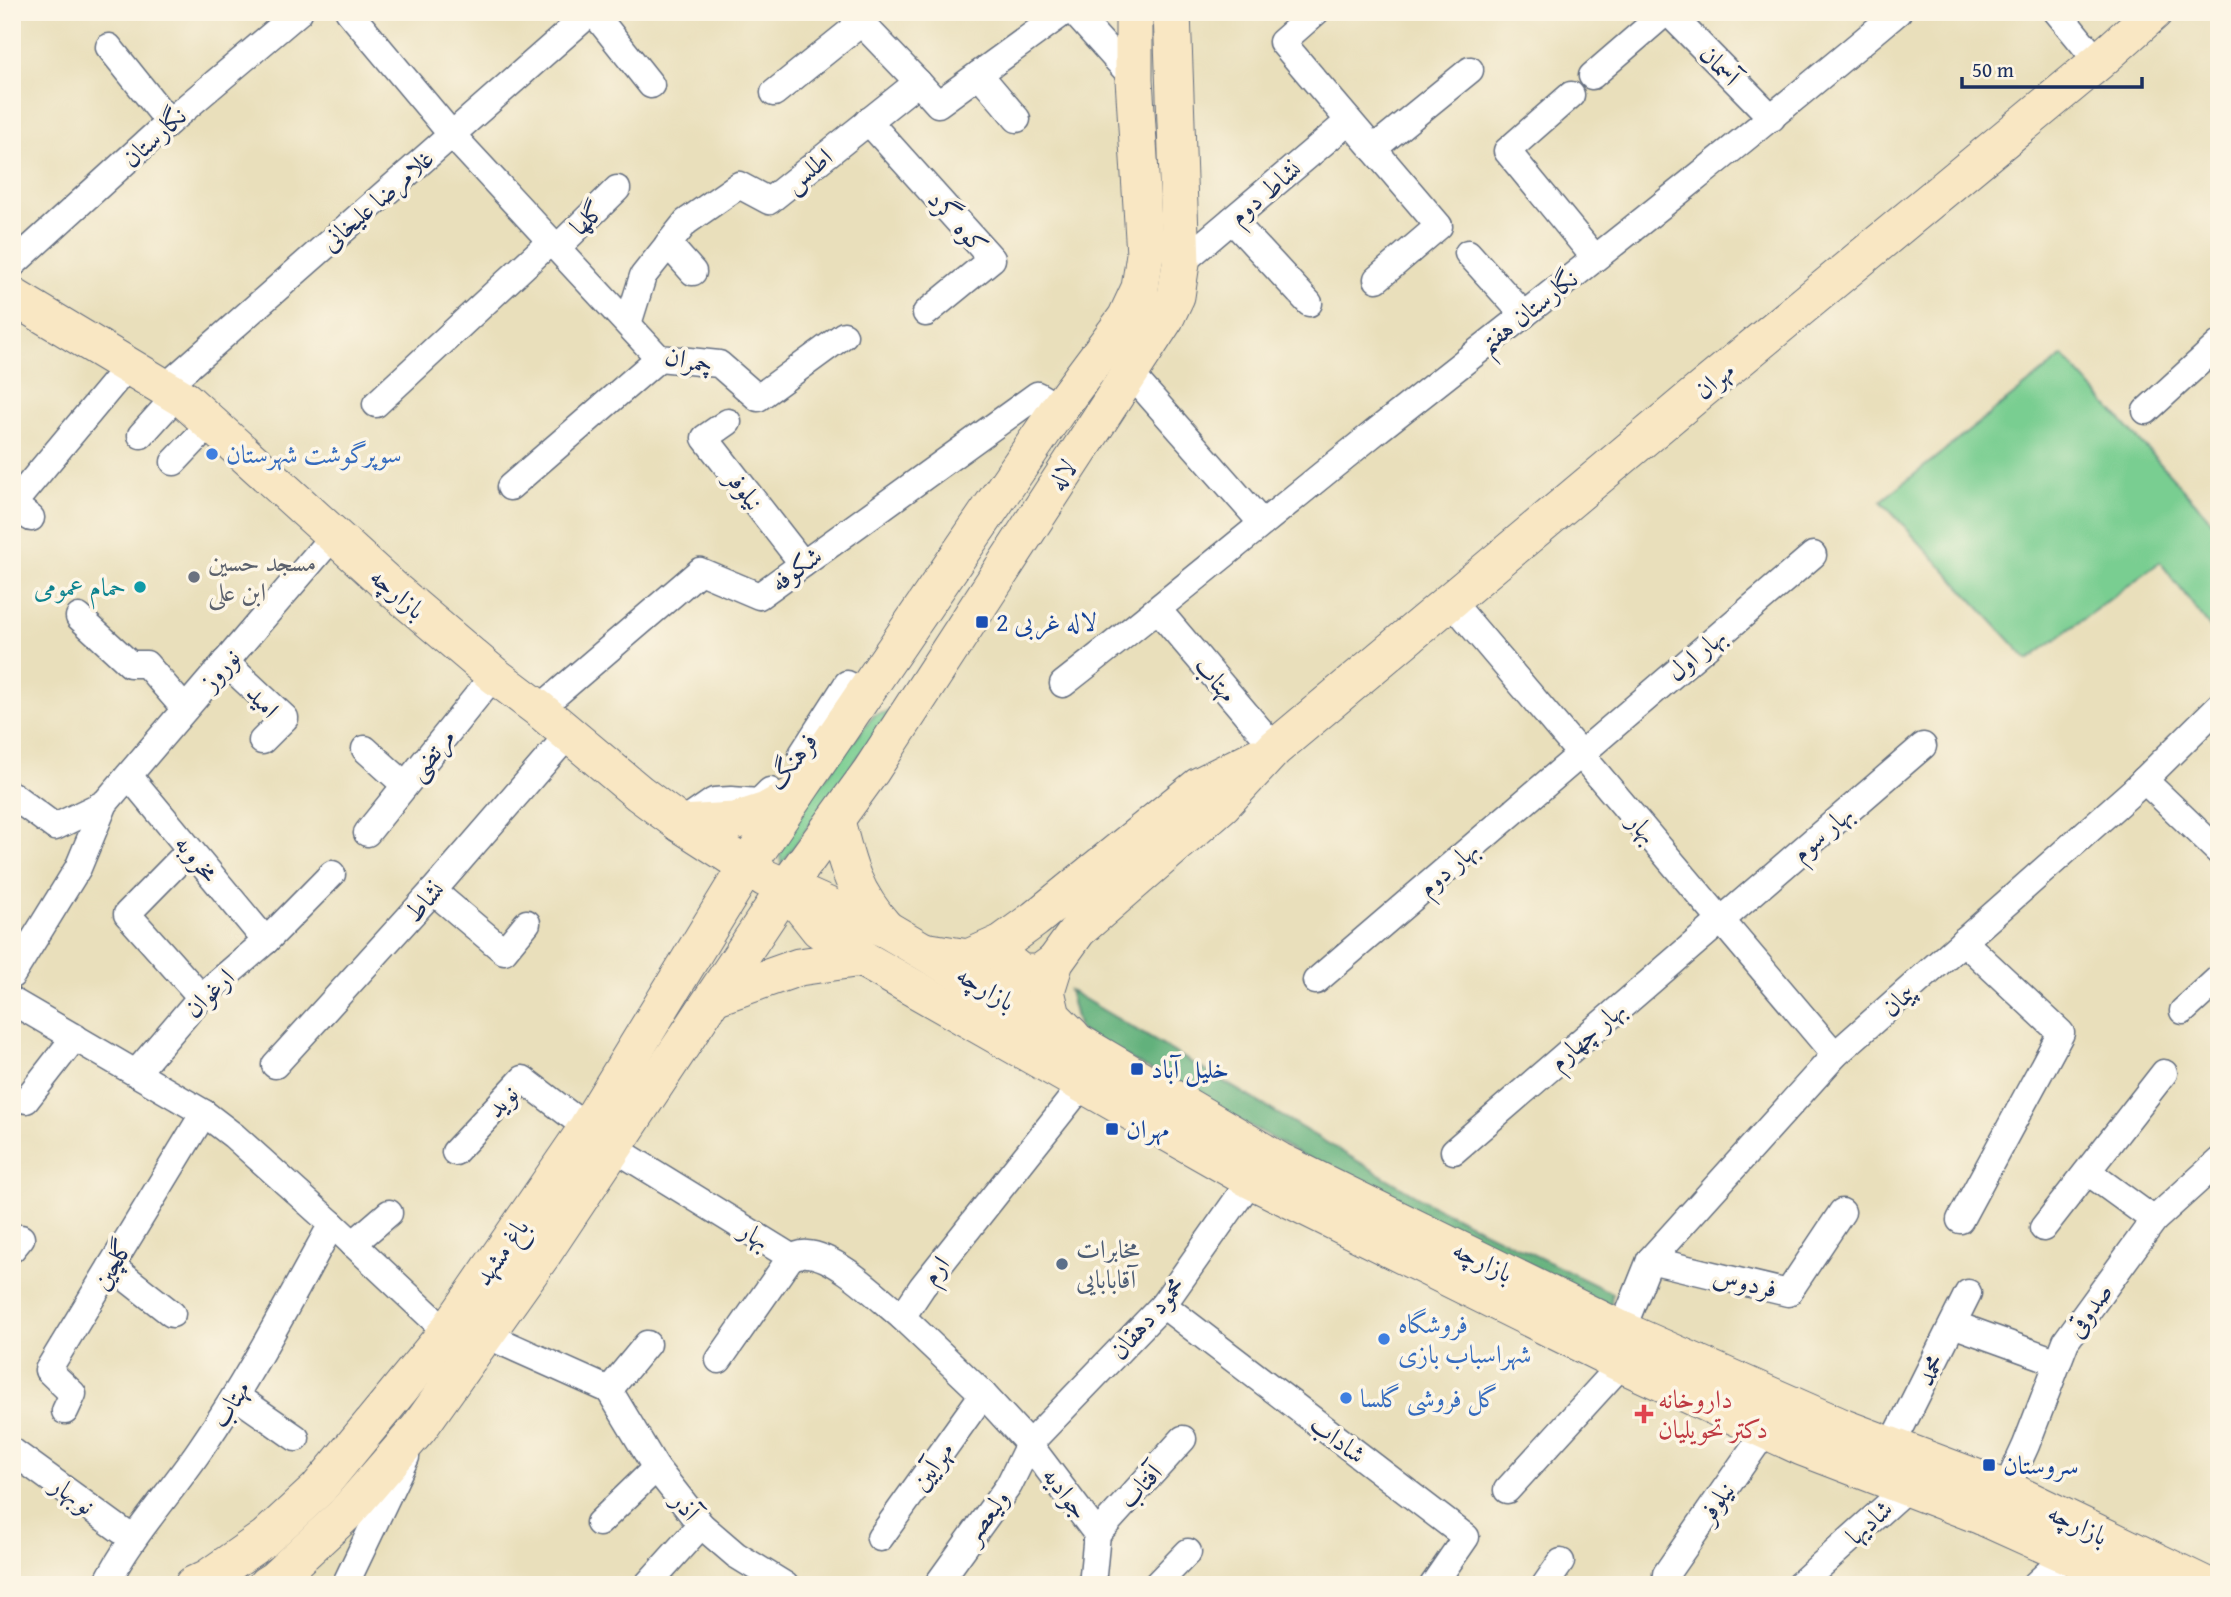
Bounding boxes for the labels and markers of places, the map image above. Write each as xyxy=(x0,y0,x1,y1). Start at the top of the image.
place label: سوپرگوشت شهرستان xyxy=(226,434,402,473)
marker: سوپرگوشت شهرستان xyxy=(204,446,220,462)
place label: مسجد حسین ابن علی xyxy=(208,542,316,611)
place label: حمام عمومی xyxy=(34,567,126,610)
marker: مسجد حسین ابن علی xyxy=(186,569,202,585)
marker: حمام عمومی xyxy=(132,579,148,595)
place label: لاله غربی 2 xyxy=(996,602,1097,641)
marker: لاله غربی 2 xyxy=(974,614,990,630)
place label: خلیل آباد xyxy=(1151,1049,1229,1088)
marker: خلیل آباد xyxy=(1129,1061,1145,1077)
place label: مهران xyxy=(1126,1109,1169,1148)
marker: مهران xyxy=(1104,1121,1120,1137)
place label: مخابرات آقابابایی xyxy=(1076,1229,1140,1298)
marker: مخابرات آقابابایی xyxy=(1054,1256,1070,1272)
place label: فروشگاه شهراسباب بازی xyxy=(1398,1304,1531,1373)
marker: فروشگاه شهراسباب بازی xyxy=(1376,1331,1392,1347)
place label: گل فروشی گلسا xyxy=(1360,1378,1498,1417)
place label: داروخانه دکتر تحویلیان xyxy=(1658,1379,1768,1448)
marker: گل فروشی گلسا xyxy=(1338,1390,1354,1406)
marker: داروخانه دکتر تحویلیان xyxy=(1636,1406,1652,1422)
place label: سروستان xyxy=(2003,1445,2079,1484)
marker: سروستان xyxy=(1981,1457,1997,1473)

